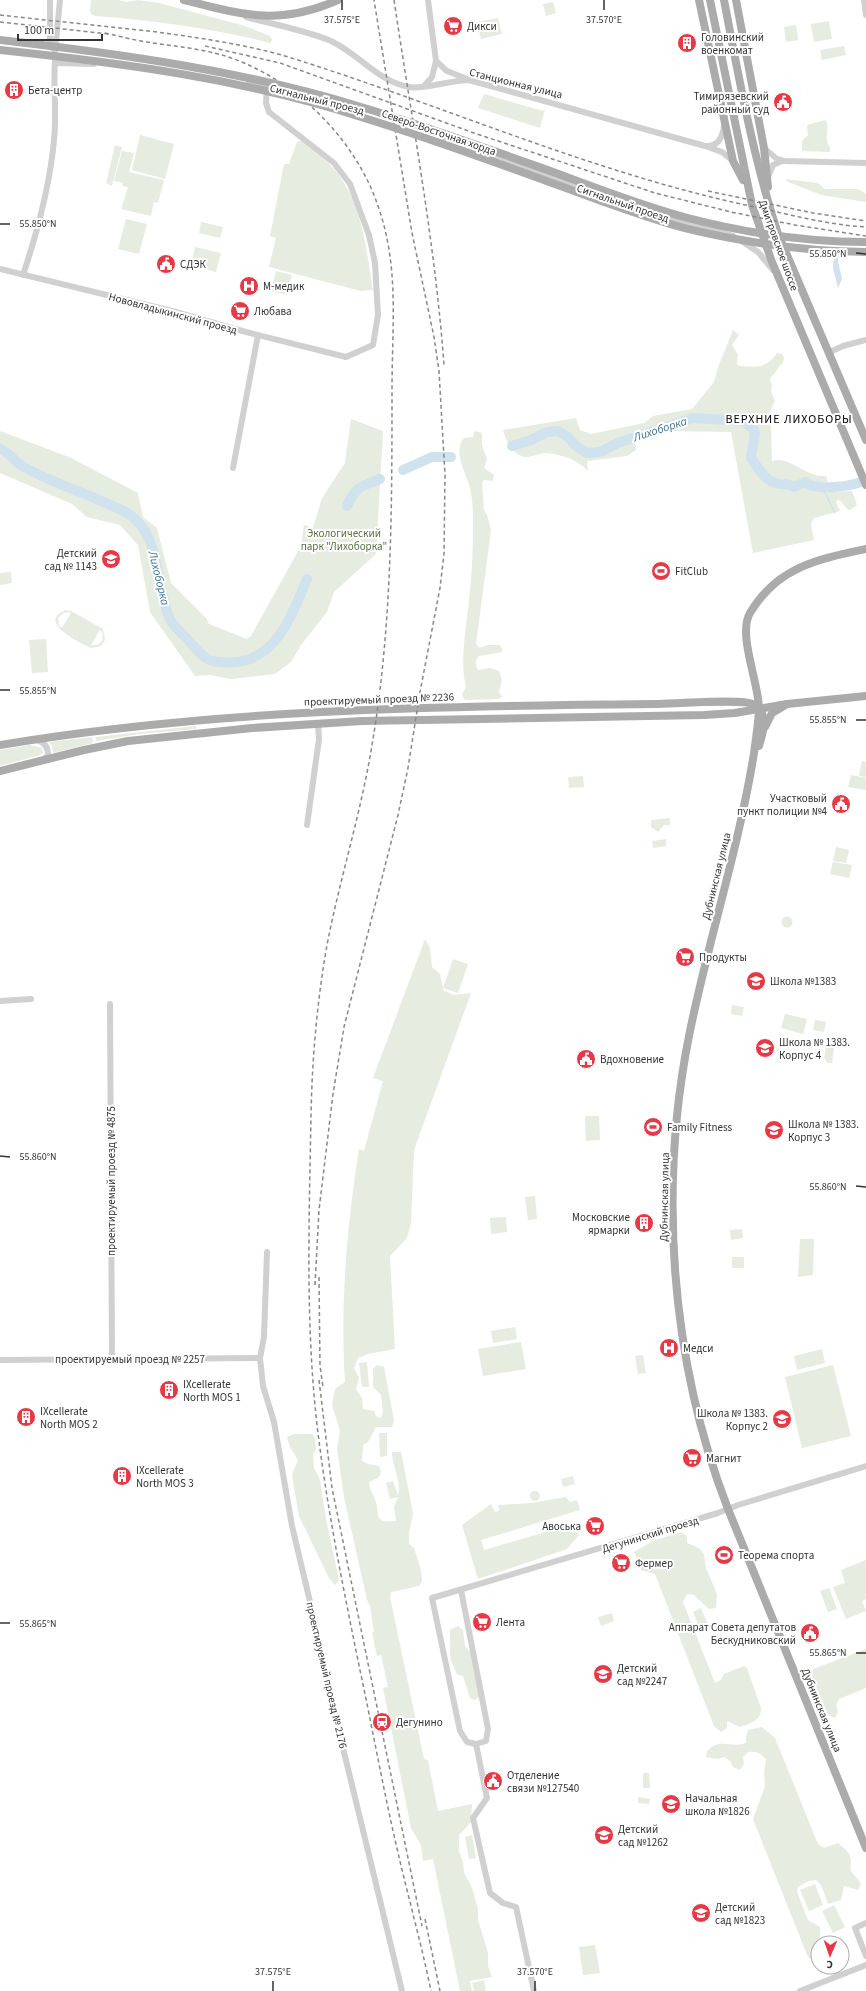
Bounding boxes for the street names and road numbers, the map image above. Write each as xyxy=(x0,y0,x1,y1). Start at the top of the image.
street label: Станционная улица xyxy=(468,65,564,102)
street label: Сигнальный проезд xyxy=(268,81,366,118)
street label: Северо-Восточная хорда xyxy=(380,106,498,159)
street label: Сигнальный проезд xyxy=(575,181,671,226)
street label: Дмитровское шоссе xyxy=(755,197,802,293)
street label: Нововладыкинский проезд xyxy=(107,289,239,338)
street label: проектируемый проезд № 2236 xyxy=(304,689,455,710)
street label: Дубнинская улица xyxy=(698,831,735,921)
street label: проектируемый проезд № 4875 xyxy=(104,1106,119,1256)
street label: Дубнинская улица xyxy=(656,1152,673,1242)
street label: проектируемый проезд № 2257 xyxy=(55,1352,205,1367)
street label: Дегунинский проезд xyxy=(600,1513,700,1556)
street label: проектируемый проезд № 2176 xyxy=(302,1600,351,1750)
street label: Дубнинская улица xyxy=(798,1666,845,1754)

